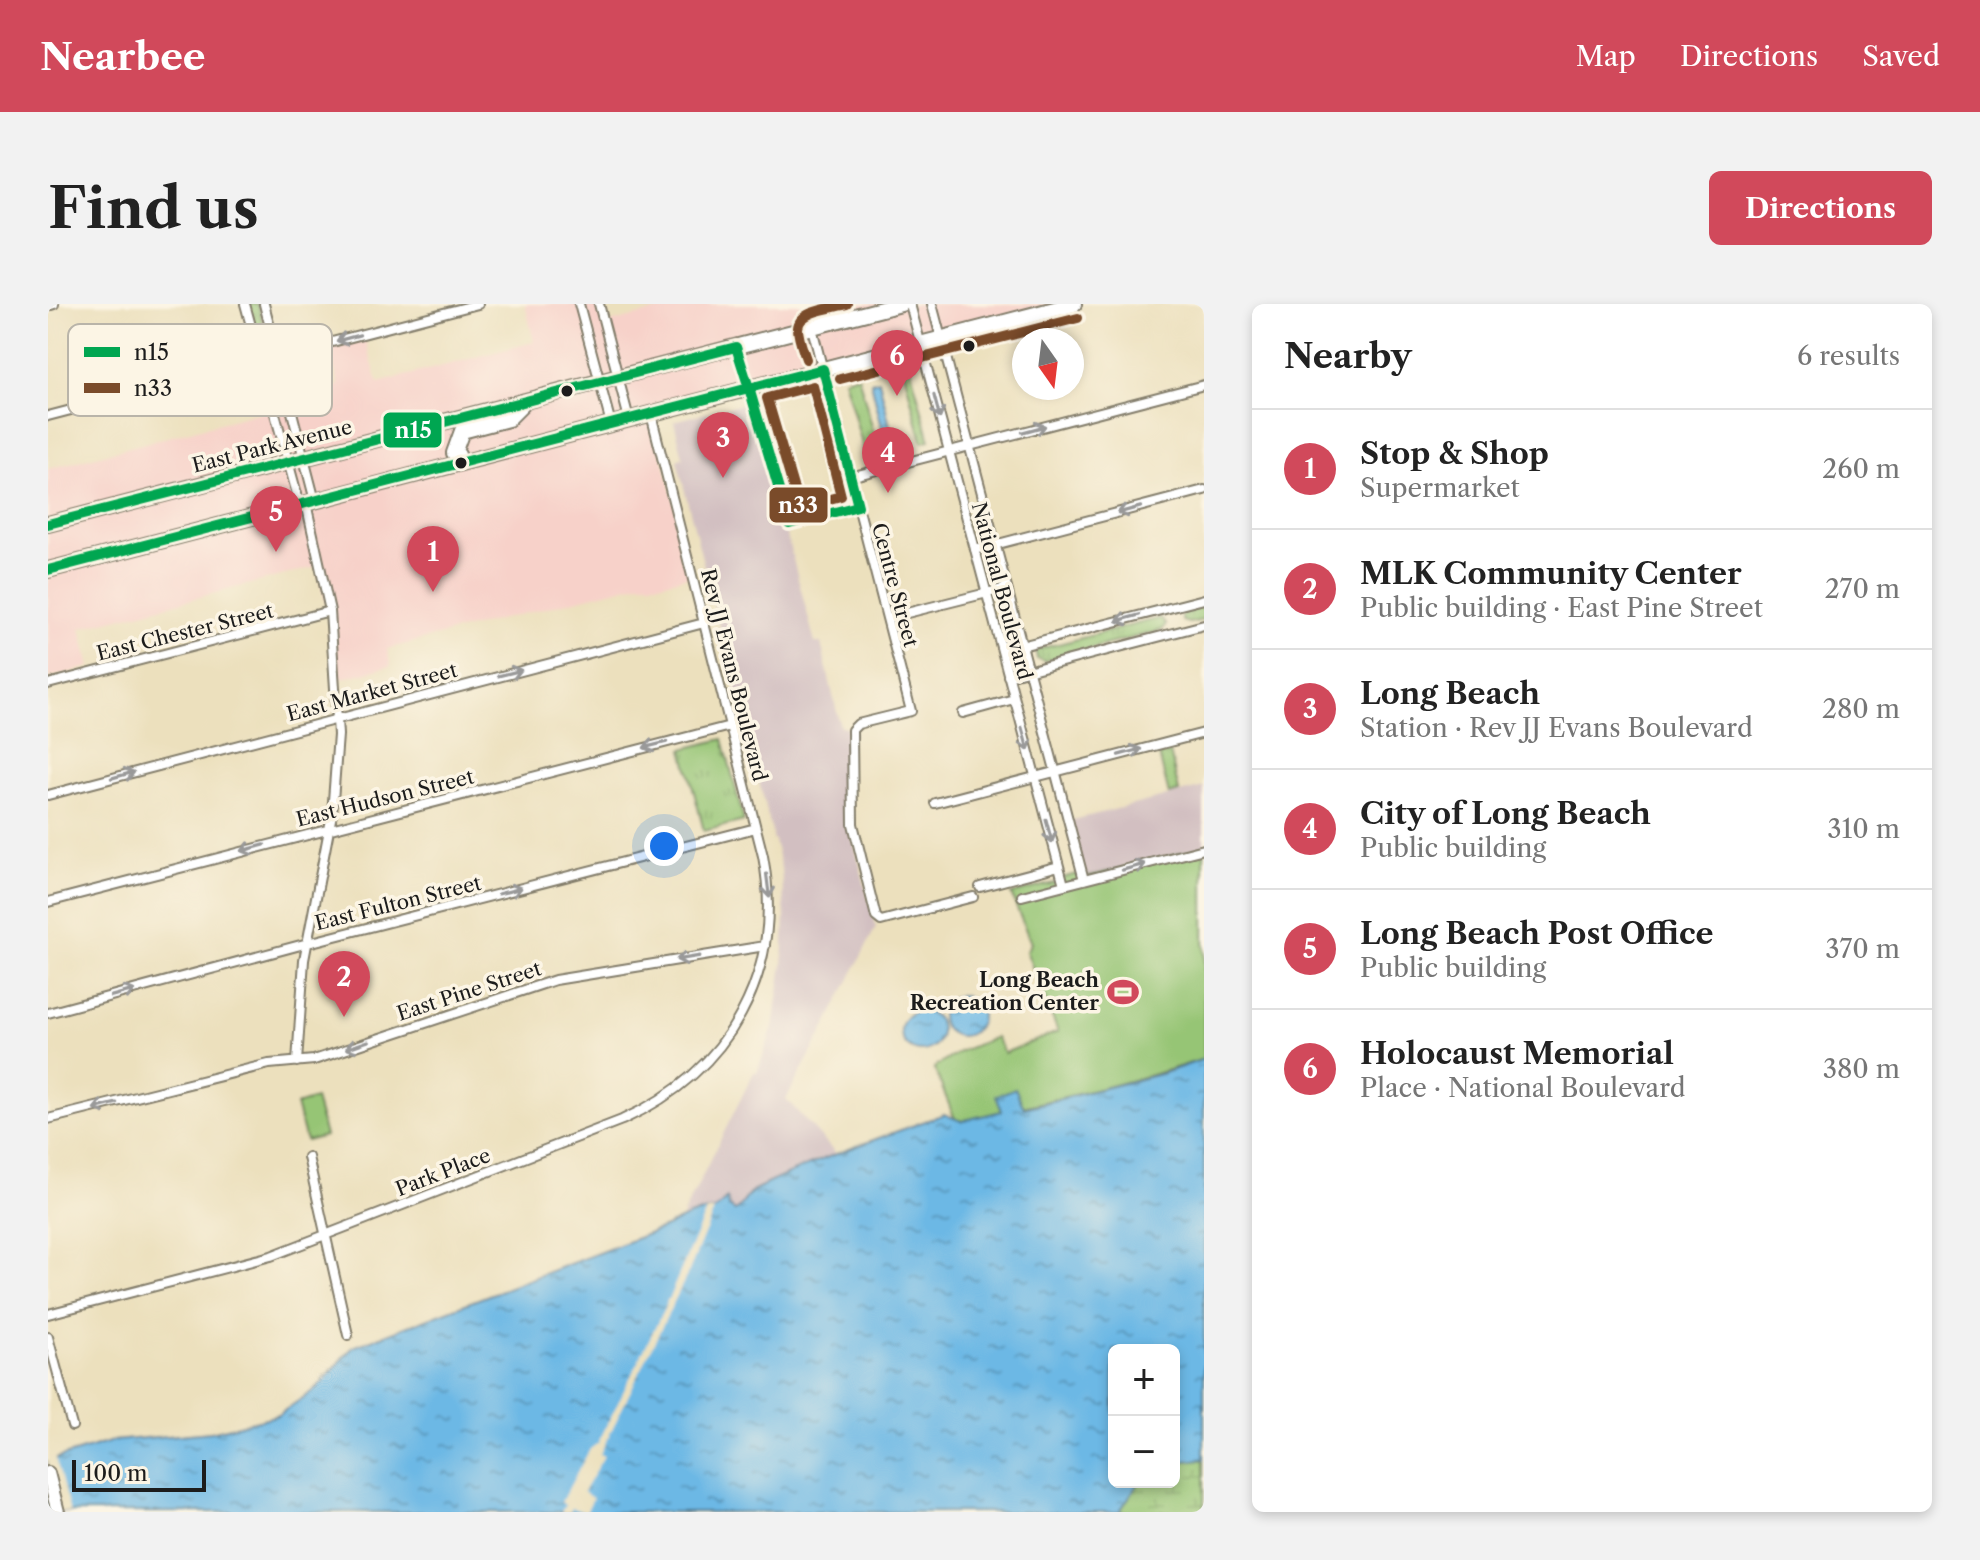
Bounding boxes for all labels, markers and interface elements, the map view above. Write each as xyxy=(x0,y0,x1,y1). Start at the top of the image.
text: Nearbee xyxy=(40,33,206,80)
text: Map xyxy=(1576,39,1636,73)
text: Directions xyxy=(1680,39,1818,73)
text: Saved xyxy=(1862,39,1940,73)
button: Directions xyxy=(1709,171,1932,245)
text: Find us xyxy=(48,174,259,243)
legend xyxy=(68,324,332,416)
north arrow xyxy=(1012,328,1084,400)
pin: 6 xyxy=(871,330,923,396)
one-way arrow xyxy=(336,331,362,346)
text: Nearby xyxy=(1284,335,1412,377)
unlabelled marker xyxy=(961,338,977,354)
text: n15 xyxy=(134,339,169,366)
text: 6 results xyxy=(1797,340,1900,372)
text: n33 xyxy=(134,375,172,402)
unlabelled marker xyxy=(559,383,575,399)
one-way arrow xyxy=(931,393,946,419)
line badge: n15 xyxy=(382,411,443,449)
pin: 3 xyxy=(697,412,749,478)
street label: East Park Avenue xyxy=(190,415,354,477)
text: n15 xyxy=(394,417,432,444)
one-way arrow xyxy=(1021,421,1047,436)
pin: 4 xyxy=(862,427,914,493)
text: Stop & Shop xyxy=(1360,435,1549,472)
text: 1 xyxy=(1304,453,1316,485)
text: 260 m xyxy=(1822,453,1900,485)
unlabelled marker xyxy=(453,455,469,471)
text: Supermarket xyxy=(1360,472,1520,504)
pin: 5 xyxy=(250,486,302,552)
line badge: n33 xyxy=(768,486,829,524)
text: n33 xyxy=(778,492,818,519)
street label: National Boulevard xyxy=(967,500,1037,682)
one-way arrow xyxy=(1116,503,1142,518)
street label: Centre Street xyxy=(867,520,923,650)
pin: 1 xyxy=(407,526,459,592)
text: MLK Community Center xyxy=(1360,555,1742,592)
street label: Rev JJ Evans Boulevard xyxy=(696,566,772,784)
text: 2 xyxy=(1302,573,1318,605)
text: 270 m xyxy=(1825,573,1900,605)
text: Public building · East Pine Street xyxy=(1360,592,1763,624)
street label: East Chester Street xyxy=(94,598,276,666)
one-way arrow xyxy=(1116,612,1142,627)
street label: East Market Street xyxy=(284,658,460,726)
one-way arrow xyxy=(497,665,523,680)
text: Long Beach xyxy=(1360,675,1540,712)
text: 3 xyxy=(1303,693,1317,725)
text: 280 m xyxy=(1822,693,1900,725)
text: Station · Rev JJ Evans Boulevard xyxy=(1360,712,1753,744)
one-way arrow xyxy=(1018,726,1033,752)
one-way arrow xyxy=(642,739,668,754)
one-way arrow xyxy=(1116,744,1142,759)
street label: East Hudson Street xyxy=(294,764,476,832)
one-way arrow xyxy=(110,766,136,781)
text: City of Long Beach xyxy=(1360,795,1651,832)
text: 4 xyxy=(1302,813,1318,845)
text: 310 m xyxy=(1827,813,1900,845)
one-way arrow xyxy=(1043,817,1058,843)
your location xyxy=(644,826,684,866)
text: Public building xyxy=(1360,832,1546,864)
one-way arrow xyxy=(241,842,267,857)
one-way arrow xyxy=(1121,858,1147,873)
street label: East Fulton Street xyxy=(312,871,484,935)
one-way arrow xyxy=(761,873,776,899)
one-way arrow xyxy=(497,883,523,898)
text: Long Beach Post Office xyxy=(1360,915,1713,952)
text: 5 xyxy=(1303,933,1317,965)
text: 370 m xyxy=(1825,933,1900,965)
pin: 2 xyxy=(318,951,370,1017)
one-way arrow xyxy=(676,952,702,967)
text: Public building xyxy=(1360,952,1546,984)
street label: East Pine Street xyxy=(394,956,544,1026)
place label: Long Beach Recreation Center xyxy=(910,968,1099,1015)
sports icon: Long Beach Recreation Center xyxy=(1106,975,1140,1009)
one-way arrow xyxy=(110,984,136,999)
text: Holocaust Memorial xyxy=(1360,1035,1674,1072)
one-way arrow xyxy=(344,1039,369,1054)
text: 6 xyxy=(1302,1053,1318,1085)
text: 380 m xyxy=(1823,1053,1900,1085)
text: Place · National Boulevard xyxy=(1360,1072,1686,1104)
one-way arrow xyxy=(92,1099,118,1114)
street label: Park Place xyxy=(392,1143,494,1201)
map controls xyxy=(1108,1344,1180,1488)
button: + xyxy=(1108,1344,1180,1416)
button: − xyxy=(1108,1416,1180,1488)
scale bar xyxy=(72,1456,206,1492)
text: 100 m xyxy=(84,1460,147,1487)

